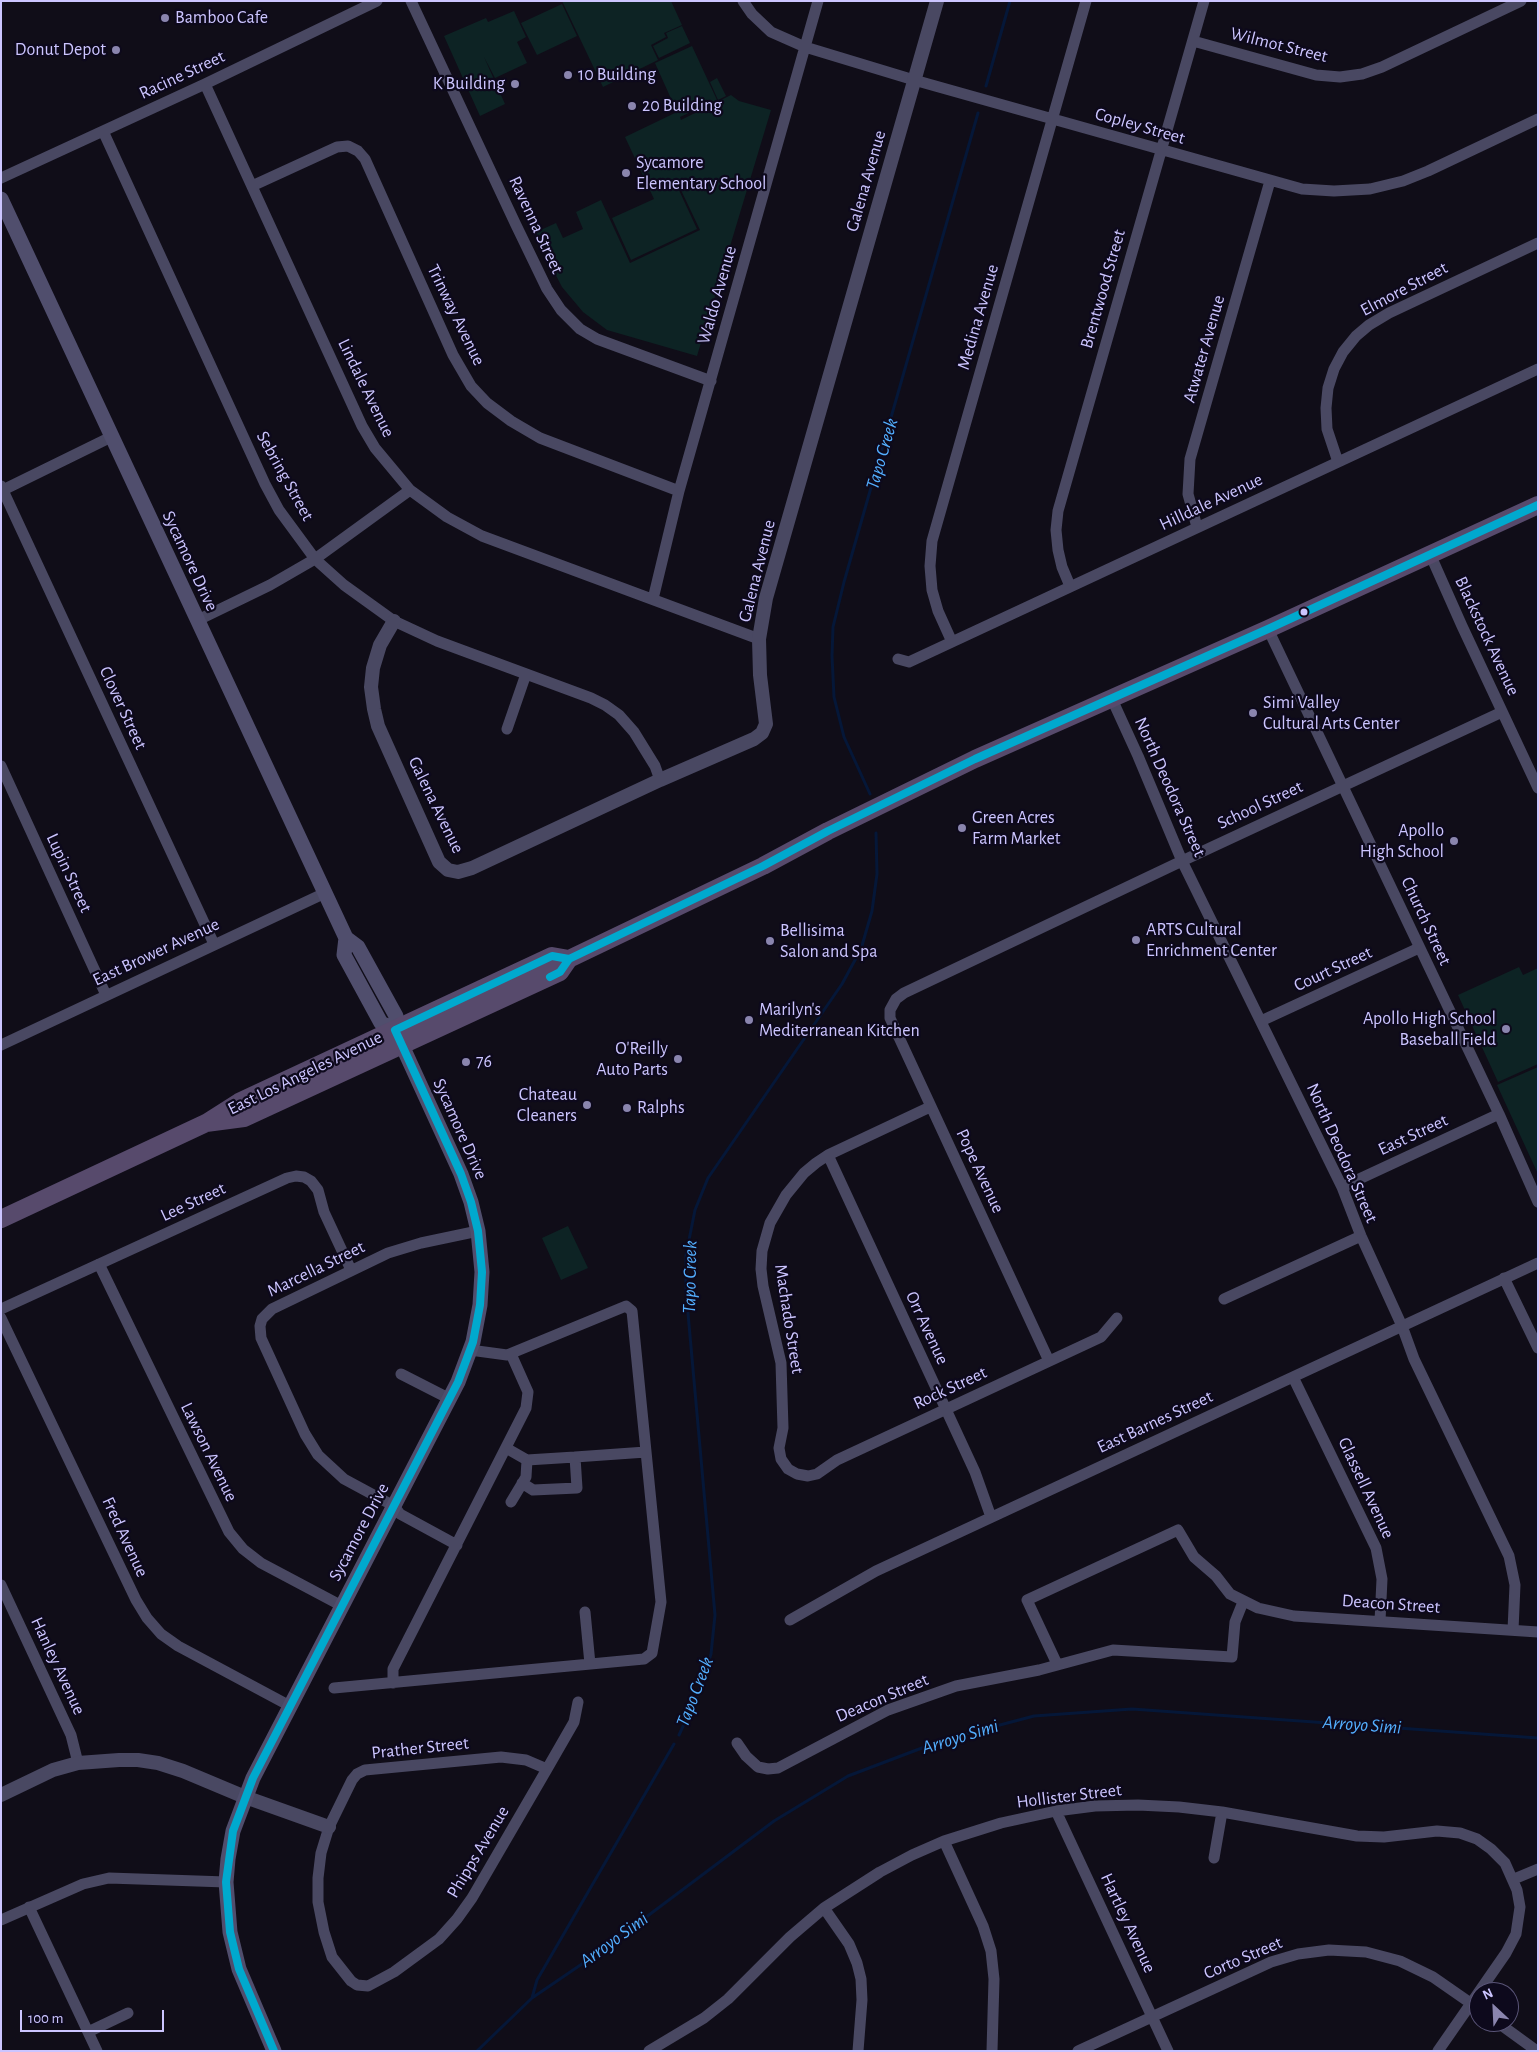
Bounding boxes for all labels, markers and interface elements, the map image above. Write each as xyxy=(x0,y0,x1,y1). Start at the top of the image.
place label: Bamboo Cafe xyxy=(175,7,268,29)
marker: Bamboo Cafe xyxy=(159,12,171,24)
street label: Wilmot Street xyxy=(1228,23,1330,67)
place label: Donut Depot xyxy=(15,39,106,61)
marker: Donut Depot xyxy=(110,44,122,56)
street label: Racine Street xyxy=(136,46,228,104)
place label: 10 Building xyxy=(578,64,656,86)
marker: 10 Building xyxy=(562,69,574,81)
place label: K Building xyxy=(433,73,505,95)
marker: K Building xyxy=(509,78,521,90)
place label: 20 Building xyxy=(642,95,722,117)
marker: 20 Building xyxy=(626,100,638,112)
street label: Copley Street xyxy=(1092,103,1188,149)
street label: Galena Avenue xyxy=(841,128,891,234)
place label: Sycamore Elementary School xyxy=(636,152,766,194)
marker: Sycamore Elementary School xyxy=(620,167,632,179)
street label: Ravenna Street xyxy=(504,173,568,277)
street label: Brentwood Street xyxy=(1076,227,1130,351)
street label: Waldo Avenue xyxy=(693,243,741,347)
street label: Elmore Street xyxy=(1357,257,1451,321)
street label: Trinway Avenue xyxy=(422,261,490,369)
street label: Medina Avenue xyxy=(953,262,1003,372)
street label: Atwater Avenue xyxy=(1178,293,1230,405)
street label: Lindale Avenue xyxy=(333,335,399,441)
water label: Tapo Creek xyxy=(861,416,903,492)
street label: Sebring Street xyxy=(252,427,318,525)
street label: Hilldale Avenue xyxy=(1156,469,1266,535)
street label: Sycamore Drive xyxy=(157,507,223,615)
street label: Galena Avenue xyxy=(734,518,780,624)
street label: Blackstock Avenue xyxy=(1450,573,1524,699)
unlabelled marker xyxy=(1299,607,1309,617)
street label: Clover Street xyxy=(94,663,152,753)
place label: Simi Valley Cultural Arts Center xyxy=(1263,692,1399,734)
marker: Simi Valley Cultural Arts Center xyxy=(1247,707,1259,719)
street label: North Deodora Street xyxy=(1130,714,1210,860)
street label: Galena Avenue xyxy=(403,753,469,857)
street label: School Street xyxy=(1214,776,1306,834)
place label: Green Acres Farm Market xyxy=(972,807,1061,850)
place label: Apollo High School xyxy=(1360,820,1444,862)
marker: Green Acres Farm Market xyxy=(956,822,968,834)
street label: Lupin Street xyxy=(41,830,97,916)
marker: Apollo High School xyxy=(1448,835,1460,847)
street label: Church Street xyxy=(1396,873,1456,969)
street label: East Brower Avenue xyxy=(89,913,223,991)
place label: ARTS Cultural Enrichment Center xyxy=(1146,919,1277,962)
place label: Bellisima Salon and Spa xyxy=(780,920,878,962)
marker: ARTS Cultural Enrichment Center xyxy=(1130,934,1142,946)
marker: Bellisima Salon and Spa xyxy=(764,935,776,947)
street label: Court Street xyxy=(1290,942,1376,996)
place label: Marilyn's Mediterranean Kitchen xyxy=(759,999,920,1042)
place label: Apollo High School Baseball Field xyxy=(1363,1008,1496,1050)
marker: Marilyn's Mediterranean Kitchen xyxy=(743,1014,755,1026)
marker: Apollo High School Baseball Field xyxy=(1500,1023,1512,1035)
street label: East Los Angeles Avenue xyxy=(224,1026,386,1120)
place label: O'Reilly Auto Parts xyxy=(596,1038,668,1080)
place label: 76 xyxy=(476,1051,492,1073)
marker: O'Reilly Auto Parts xyxy=(672,1053,684,1065)
marker: 76 xyxy=(460,1056,472,1068)
street label: Sycamore Drive xyxy=(428,1075,492,1183)
street label: North Deodora Street xyxy=(1302,1080,1382,1226)
place label: Chateau Cleaners xyxy=(517,1084,577,1126)
place label: Ralphs xyxy=(637,1097,685,1119)
marker: Chateau Cleaners xyxy=(581,1099,593,1111)
marker: Ralphs xyxy=(621,1102,633,1114)
street label: East Street xyxy=(1375,1109,1451,1161)
street label: Pope Avenue xyxy=(951,1125,1009,1217)
street label: Lee Street xyxy=(157,1178,229,1226)
street label: Marcella Street xyxy=(264,1236,368,1302)
water label: Tapo Creek xyxy=(678,1240,702,1314)
street label: Machado Street xyxy=(770,1263,808,1375)
street label: Orr Avenue xyxy=(901,1288,953,1368)
street label: Rock Street xyxy=(910,1362,990,1414)
street label: East Barnes Street xyxy=(1094,1386,1216,1458)
street label: Lawson Avenue xyxy=(176,1399,242,1505)
street label: Glassell Avenue xyxy=(1333,1434,1399,1542)
street label: Sycamore Drive xyxy=(324,1479,394,1585)
street label: Fred Avenue xyxy=(97,1493,153,1581)
street label: Deacon Street xyxy=(1341,1590,1441,1618)
street label: Hanley Avenue xyxy=(26,1614,90,1718)
water label: Tapo Creek xyxy=(671,1654,719,1730)
street label: Deacon Street xyxy=(832,1669,932,1727)
water label: Arroyo Simi xyxy=(1322,1711,1402,1739)
water label: Arroyo Simi xyxy=(919,1715,1001,1759)
street label: Prather Street xyxy=(370,1732,470,1764)
street label: Hollister Street xyxy=(1015,1779,1123,1813)
street label: Phipps Avenue xyxy=(442,1802,514,1902)
street label: Hartley Avenue xyxy=(1095,1870,1161,1976)
water label: Arroyo Simi xyxy=(575,1908,653,1972)
street label: Corto Street xyxy=(1201,1932,1285,1984)
north arrow xyxy=(1469,1982,1519,2032)
text: N xyxy=(1481,1986,1495,2003)
scale bar xyxy=(22,2000,166,2032)
text: 100 m xyxy=(28,2011,63,2026)

